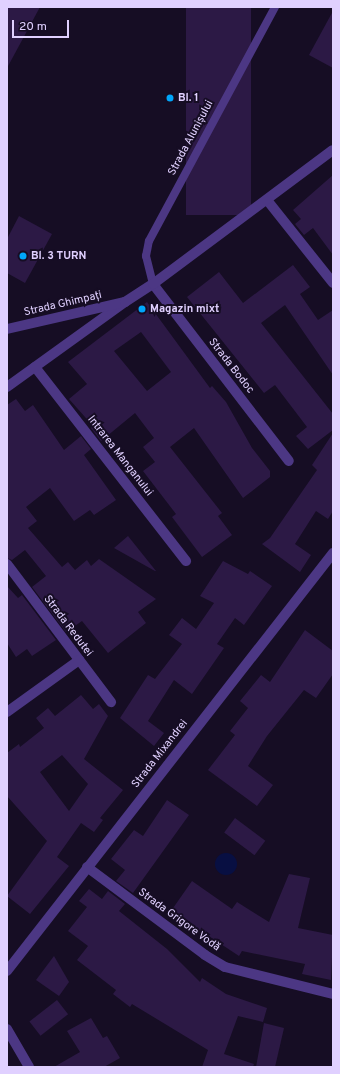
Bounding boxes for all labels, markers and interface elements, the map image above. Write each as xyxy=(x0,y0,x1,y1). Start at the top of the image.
scale bar xyxy=(14,12,71,38)
text: 20 m xyxy=(19,19,47,35)
place label: Bl. 1 xyxy=(178,91,199,105)
marker: Bl. 1 xyxy=(165,93,175,103)
street label: Strada Alunișului xyxy=(166,98,216,178)
place label: Bl. 3 TURN xyxy=(31,249,86,263)
marker: Bl. 3 TURN xyxy=(18,251,28,261)
street label: Strada Ghimpați xyxy=(23,289,103,319)
place label: Magazin mixt xyxy=(150,302,219,316)
marker: Magazin mixt xyxy=(137,304,147,314)
street label: Strada Bodoc xyxy=(205,336,257,396)
street label: Intrarea Manganului xyxy=(85,413,155,499)
street label: Strada Redutei xyxy=(41,593,95,659)
street label: Strada Mixandrei xyxy=(129,717,191,791)
street label: Strada Grigore Vodă xyxy=(135,886,223,954)

